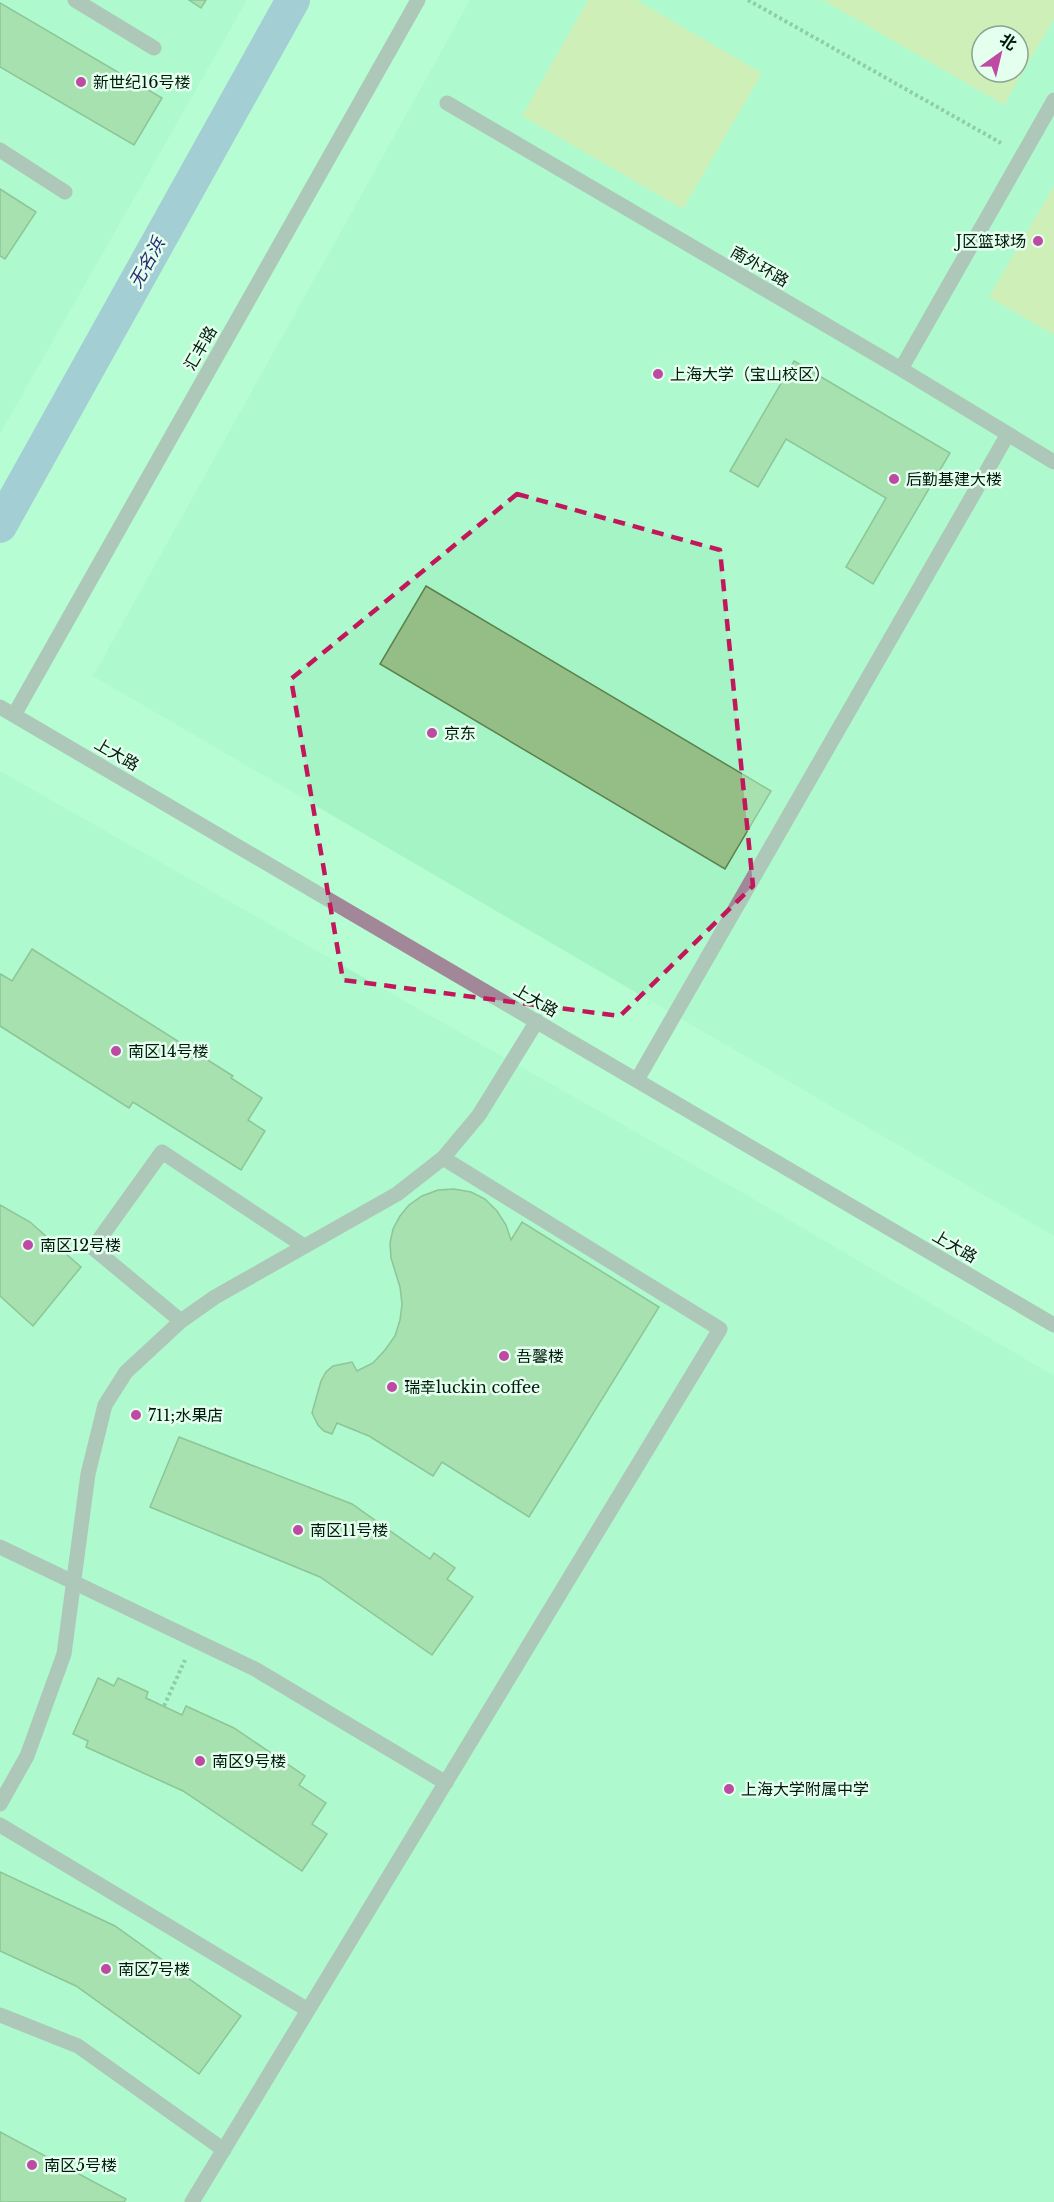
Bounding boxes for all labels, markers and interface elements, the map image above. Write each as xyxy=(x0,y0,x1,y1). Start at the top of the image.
north arrow xyxy=(970,24,1030,84)
text: 北 xyxy=(996,29,1021,54)
place label: 新世纪16号楼 xyxy=(93,72,190,92)
marker: 新世纪16号楼 xyxy=(74,75,88,89)
place label: J区篮球场 xyxy=(954,231,1026,251)
water label: 无名浜 xyxy=(124,232,171,292)
marker: J区篮球场 xyxy=(1031,234,1045,248)
street label: 南外环路 xyxy=(727,241,793,291)
street label: 汇丰路 xyxy=(179,322,221,374)
place label: 上海大学（宝山校区） xyxy=(670,364,830,384)
marker: 上海大学（宝山校区） xyxy=(651,367,665,381)
place label: 后勤基建大楼 xyxy=(906,469,1002,489)
marker: 后勤基建大楼 xyxy=(887,472,901,486)
place label: 京东 xyxy=(444,723,476,743)
marker: 京东 xyxy=(425,726,439,740)
street label: 上大路 xyxy=(91,733,143,775)
street label: 上大路 xyxy=(510,979,562,1021)
place label: 南区14号楼 xyxy=(128,1041,209,1061)
marker: 南区14号楼 xyxy=(109,1044,123,1058)
street label: 上大路 xyxy=(929,1225,981,1267)
place label: 南区12号楼 xyxy=(40,1235,121,1255)
marker: 南区12号楼 xyxy=(21,1238,35,1252)
place label: 吾馨楼 xyxy=(516,1346,564,1366)
marker: 吾馨楼 xyxy=(497,1349,511,1363)
place label: 瑞幸luckin coffee xyxy=(404,1377,540,1397)
marker: 瑞幸luckin coffee xyxy=(385,1380,399,1394)
place label: 711;水果店 xyxy=(148,1405,223,1425)
marker: 711;水果店 xyxy=(129,1408,143,1422)
place label: 南区11号楼 xyxy=(310,1520,388,1540)
marker: 南区11号楼 xyxy=(291,1523,305,1537)
place label: 南区9号楼 xyxy=(212,1751,286,1771)
marker: 南区9号楼 xyxy=(193,1754,207,1768)
place label: 上海大学附属中学 xyxy=(741,1779,869,1799)
marker: 上海大学附属中学 xyxy=(722,1782,736,1796)
place label: 南区7号楼 xyxy=(118,1959,190,1979)
marker: 南区7号楼 xyxy=(99,1962,113,1976)
place label: 南区5号楼 xyxy=(44,2155,117,2175)
marker: 南区5号楼 xyxy=(25,2158,39,2172)

